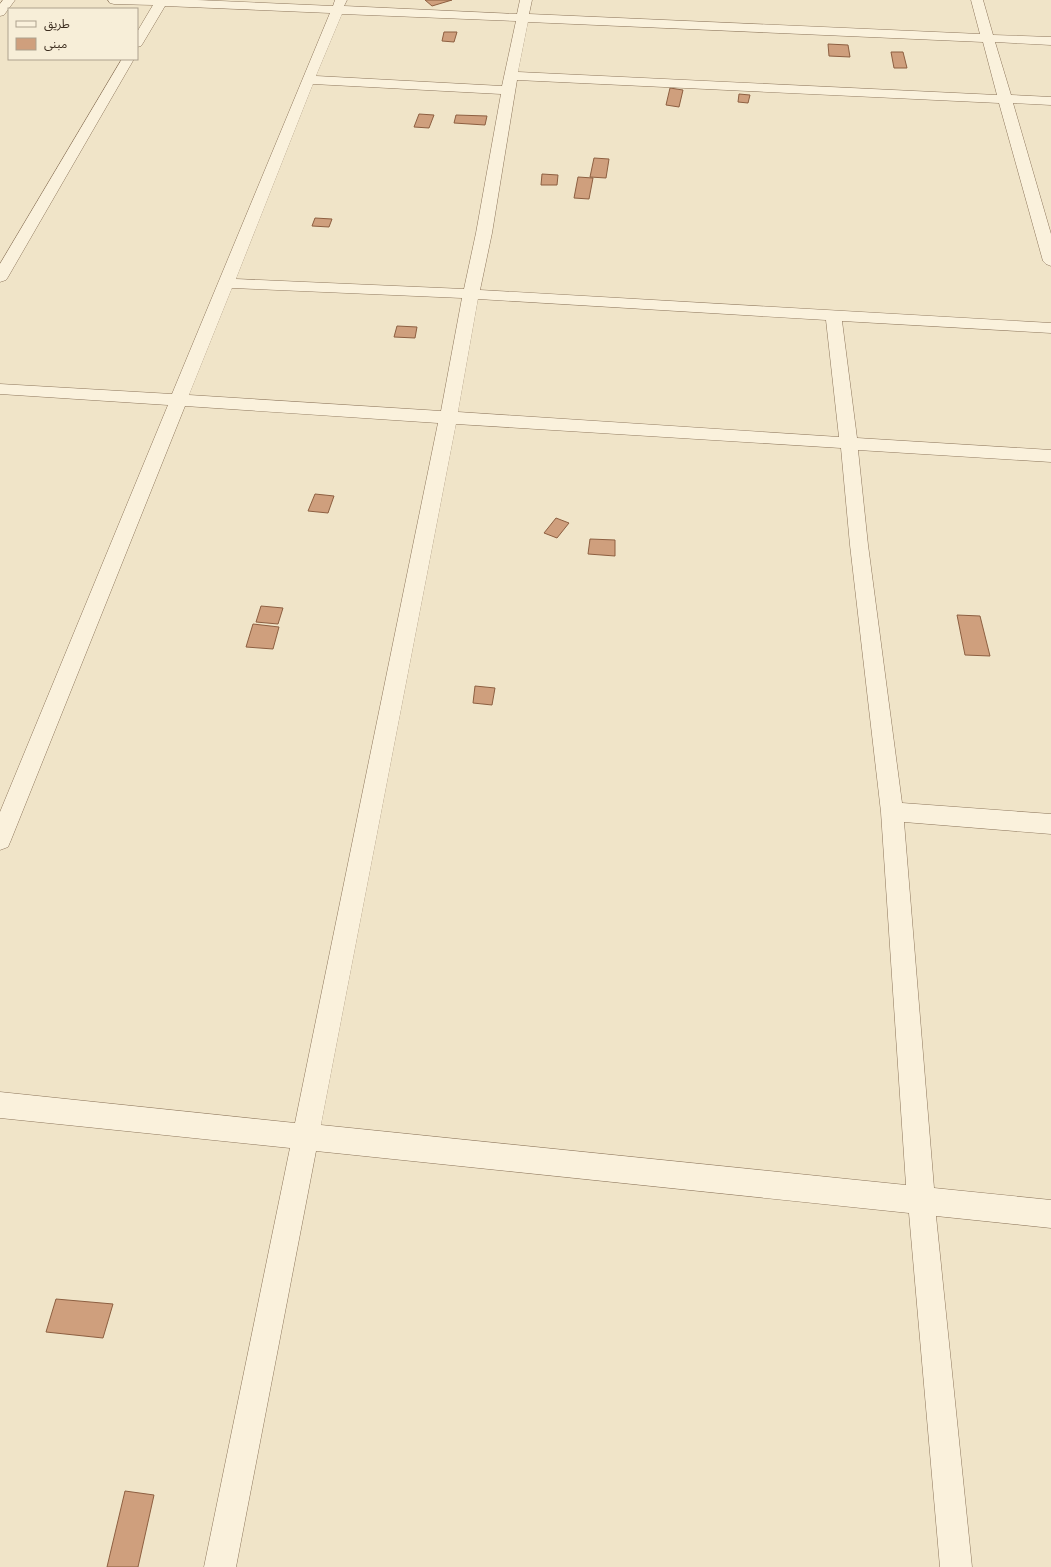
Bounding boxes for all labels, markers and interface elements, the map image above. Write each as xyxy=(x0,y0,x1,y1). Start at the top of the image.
legend xyxy=(8,8,138,60)
text: طريق xyxy=(44,17,70,32)
text: مبنى xyxy=(44,37,67,51)

